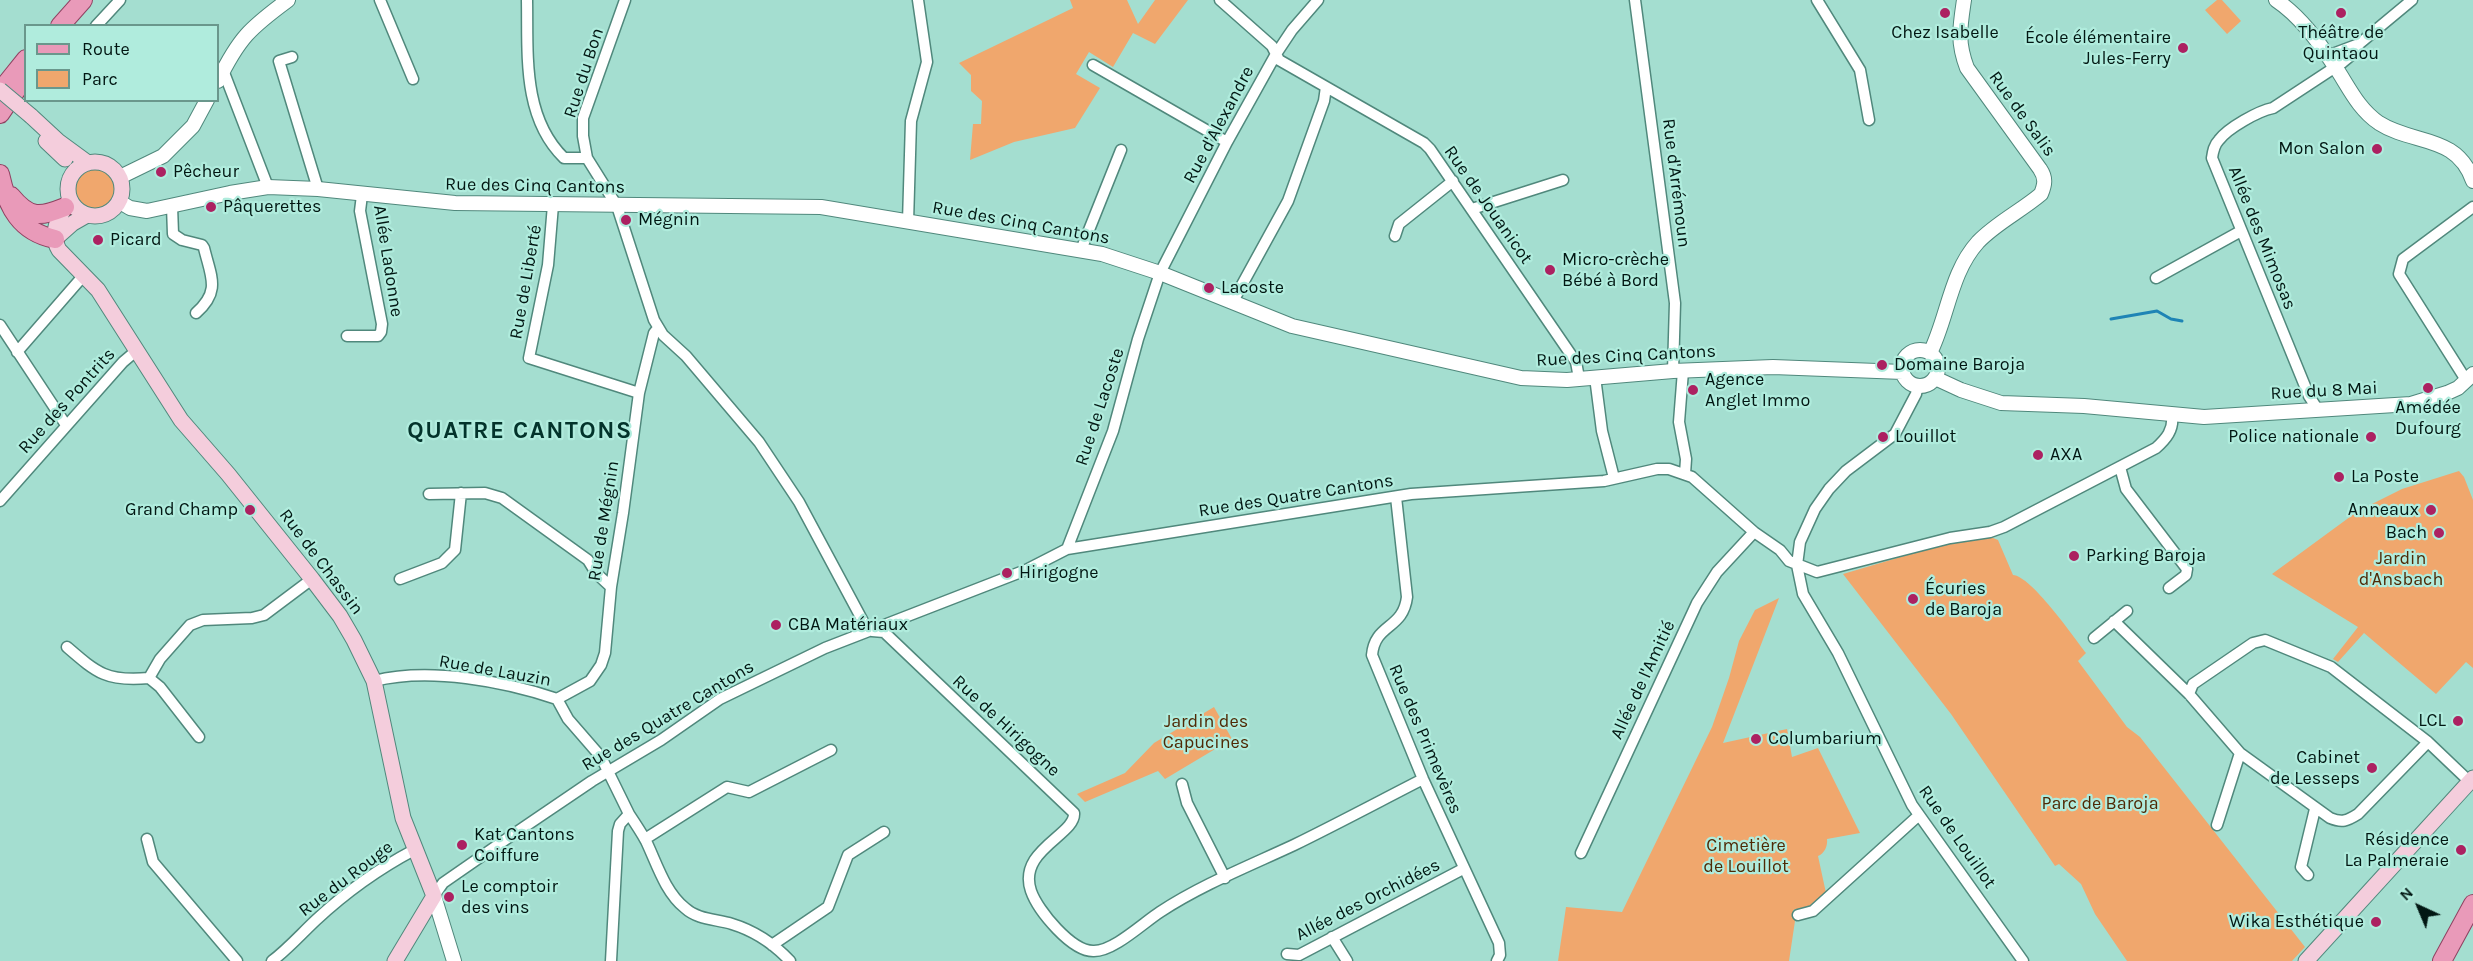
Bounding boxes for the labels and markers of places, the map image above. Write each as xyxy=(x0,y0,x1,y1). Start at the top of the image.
marker: Chez Isabelle xyxy=(1938,6,1952,20)
marker: Théâtre de Quintaou xyxy=(2334,6,2348,20)
place label: Chez Isabelle xyxy=(1891,22,1999,44)
place label: Théâtre de Quintaou xyxy=(2298,22,2384,64)
place label: École élémentaire Jules-Ferry xyxy=(2025,27,2171,70)
marker: École élémentaire Jules-Ferry xyxy=(2176,41,2190,55)
place label: Mon Salon xyxy=(2278,138,2365,160)
marker: Mon Salon xyxy=(2370,142,2384,156)
place label: Pêcheur xyxy=(173,161,239,183)
marker: Pêcheur xyxy=(154,165,168,179)
place label: Pâquerettes xyxy=(223,196,322,218)
marker: Pâquerettes xyxy=(204,200,218,214)
place label: Mégnin xyxy=(638,209,700,231)
marker: Mégnin xyxy=(619,213,633,227)
place label: Picard xyxy=(110,229,162,251)
marker: Picard xyxy=(91,233,105,247)
place label: Micro-crèche Bébé à Bord xyxy=(1562,249,1669,292)
marker: Micro-crèche Bébé à Bord xyxy=(1543,263,1557,277)
place label: Lacoste xyxy=(1221,277,1284,299)
marker: Lacoste xyxy=(1202,281,1216,295)
place label: Domaine Baroja xyxy=(1894,354,2025,376)
marker: Domaine Baroja xyxy=(1875,358,1889,372)
place label: Agence Anglet Immo xyxy=(1705,369,1810,412)
marker: Amédée Dufourg xyxy=(2421,381,2435,395)
marker: Agence Anglet Immo xyxy=(1686,383,1700,397)
place label: Amédée Dufourg xyxy=(2395,397,2461,440)
place label: Louillot xyxy=(1895,426,1956,448)
place label: Police nationale xyxy=(2228,426,2359,448)
marker: Louillot xyxy=(1876,430,1890,444)
marker: Police nationale xyxy=(2364,430,2378,444)
place label: AXA xyxy=(2050,444,2082,466)
marker: AXA xyxy=(2031,448,2045,462)
place label: La Poste xyxy=(2351,466,2419,488)
marker: La Poste xyxy=(2332,470,2346,484)
place label: Grand Champ xyxy=(125,499,238,521)
place label: Anneaux xyxy=(2348,499,2419,521)
marker: Grand Champ xyxy=(243,503,257,517)
marker: Anneaux xyxy=(2424,503,2438,517)
place label: Bach xyxy=(2386,522,2427,544)
marker: Bach xyxy=(2432,526,2446,540)
place label: Parking Baroja xyxy=(2086,545,2206,567)
marker: Parking Baroja xyxy=(2067,549,2081,563)
place label: Hirigogne xyxy=(1019,562,1099,584)
marker: Hirigogne xyxy=(1000,566,1014,580)
place label: Écuries de Baroja xyxy=(1925,578,2002,620)
marker: Écuries de Baroja xyxy=(1906,592,1920,606)
place label: CBA Matériaux xyxy=(788,614,908,636)
marker: CBA Matériaux xyxy=(769,618,783,632)
place label: LCL xyxy=(2418,710,2446,732)
marker: LCL xyxy=(2451,714,2465,728)
place label: Columbarium xyxy=(1768,728,1882,750)
marker: Columbarium xyxy=(1749,732,1763,746)
place label: Cabinet de Lesseps xyxy=(2270,747,2360,789)
marker: Cabinet de Lesseps xyxy=(2365,761,2379,775)
place label: Kat Cantons Coiffure xyxy=(474,824,575,866)
place label: Résidence La Palmeraie xyxy=(2344,829,2449,872)
marker: Kat Cantons Coiffure xyxy=(455,838,469,852)
marker: Résidence La Palmeraie xyxy=(2454,843,2468,857)
place label: Le comptoir des vins xyxy=(461,876,558,918)
marker: Le comptoir des vins xyxy=(442,890,456,904)
place label: Wika Esthétique xyxy=(2229,911,2364,933)
marker: Wika Esthétique xyxy=(2369,915,2383,929)

